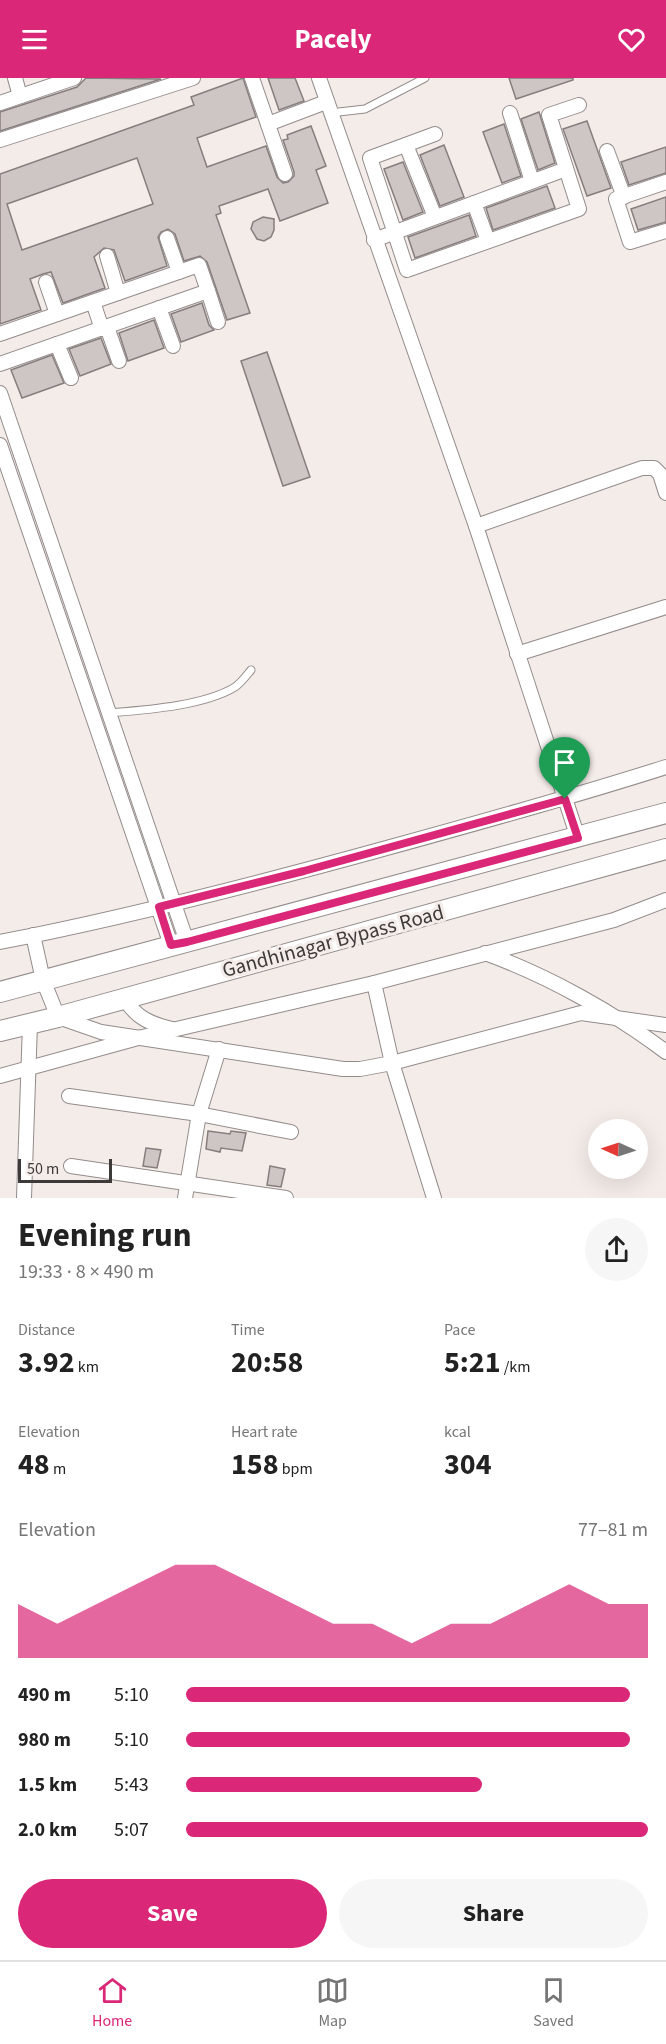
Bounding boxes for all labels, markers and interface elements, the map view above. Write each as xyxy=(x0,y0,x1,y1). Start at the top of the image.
text: Pacely xyxy=(294,20,372,59)
icon: menu xyxy=(18,23,51,56)
icon: heart xyxy=(615,23,648,56)
pin xyxy=(539,737,590,799)
icon: arrive xyxy=(548,746,581,779)
street label: Gandhinagar Bypass Road xyxy=(219,897,447,985)
north arrow xyxy=(588,1119,648,1179)
map controls xyxy=(588,1119,648,1179)
scale bar xyxy=(18,1156,112,1184)
text: 50 m xyxy=(27,1158,59,1180)
text: Evening run xyxy=(18,1212,192,1259)
button: share xyxy=(585,1218,648,1281)
text: 19:33 · 8 × 490 m xyxy=(18,1258,154,1286)
text: Distance xyxy=(18,1319,75,1341)
text: Time xyxy=(231,1319,265,1341)
text: Pace xyxy=(444,1319,475,1341)
text: 3.92 xyxy=(18,1341,75,1384)
text: 20:58 xyxy=(231,1341,303,1384)
text: 5:21 xyxy=(444,1341,501,1384)
text: km xyxy=(75,1356,99,1378)
text: /km xyxy=(501,1356,531,1378)
text: Elevation xyxy=(18,1421,80,1443)
text: Heart rate xyxy=(231,1421,298,1443)
text: kcal xyxy=(444,1421,471,1443)
text: 48 xyxy=(18,1443,50,1486)
text: 158 xyxy=(231,1443,279,1486)
text: 304 xyxy=(444,1443,492,1486)
text: m xyxy=(50,1458,66,1480)
text: bpm xyxy=(279,1458,313,1480)
text: Elevation xyxy=(18,1516,96,1544)
text: 77–81 m xyxy=(578,1516,648,1544)
text: 490 m xyxy=(18,1681,71,1709)
text: 5:10 xyxy=(114,1681,149,1709)
text: 980 m xyxy=(18,1726,71,1754)
text: 5:10 xyxy=(114,1726,149,1754)
text: 1.5 km xyxy=(18,1771,77,1799)
text: 5:43 xyxy=(114,1771,149,1799)
text: 2.0 km xyxy=(18,1816,77,1844)
text: 5:07 xyxy=(114,1816,149,1844)
button: Save xyxy=(18,1879,327,1948)
button: Share xyxy=(339,1879,648,1948)
tab: Home xyxy=(92,1974,132,2032)
tab: Map xyxy=(316,1974,349,2032)
tab: Saved xyxy=(533,1974,574,2032)

